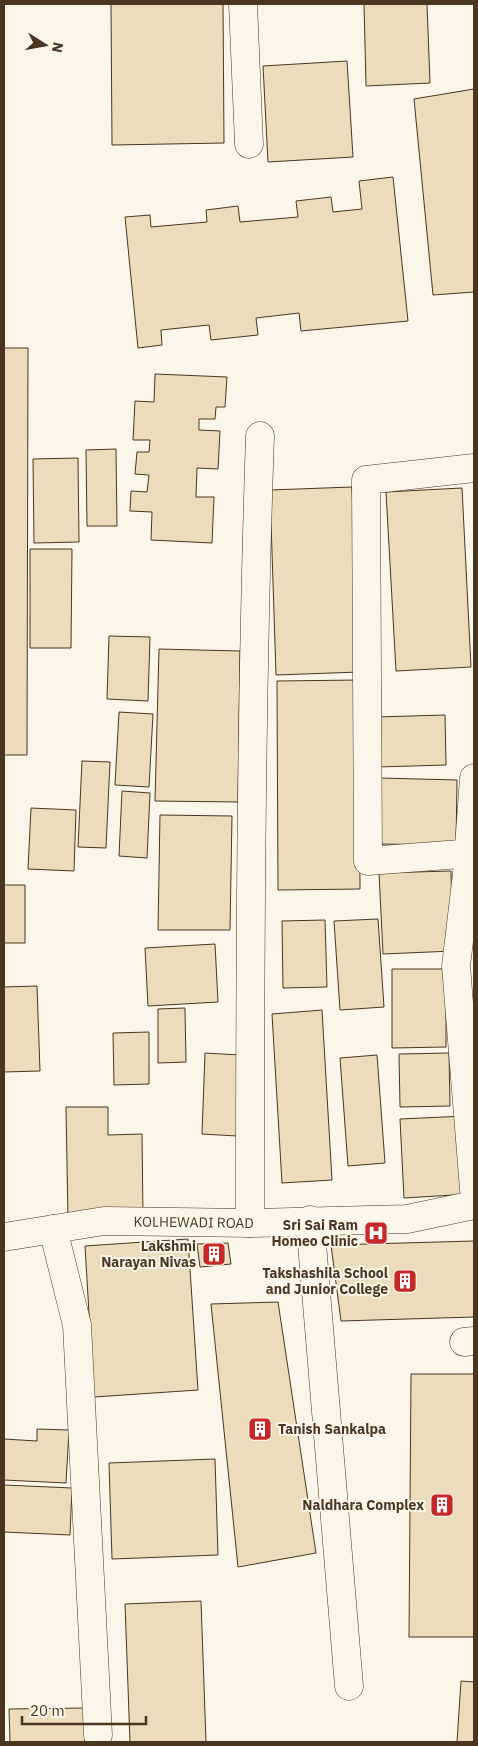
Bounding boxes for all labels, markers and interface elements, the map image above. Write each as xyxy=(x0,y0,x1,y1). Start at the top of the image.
north arrow xyxy=(20,20,70,70)
text: N xyxy=(48,41,68,54)
street label: KOLHEWADI ROAD xyxy=(134,1212,254,1232)
place label: Sri Sai Ram Homeo Clinic xyxy=(271,1216,358,1250)
hospital icon: Sri Sai Ram Homeo Clinic xyxy=(363,1220,389,1246)
place label: Lakshmi Narayan Nivas xyxy=(101,1237,196,1271)
building icon: Lakshmi Narayan Nivas xyxy=(201,1241,227,1267)
place label: Takshashila School and Junior College xyxy=(262,1264,388,1298)
building icon: Takshashila School and Junior College xyxy=(392,1268,418,1294)
building icon: Tanish Sankalpa xyxy=(247,1416,273,1442)
place label: Tanish Sankalpa xyxy=(278,1420,386,1438)
building icon: Naldhara Complex xyxy=(429,1492,455,1518)
place label: Naldhara Complex xyxy=(302,1496,424,1514)
scale bar xyxy=(22,1694,146,1726)
text: 20 m xyxy=(30,1701,65,1720)

